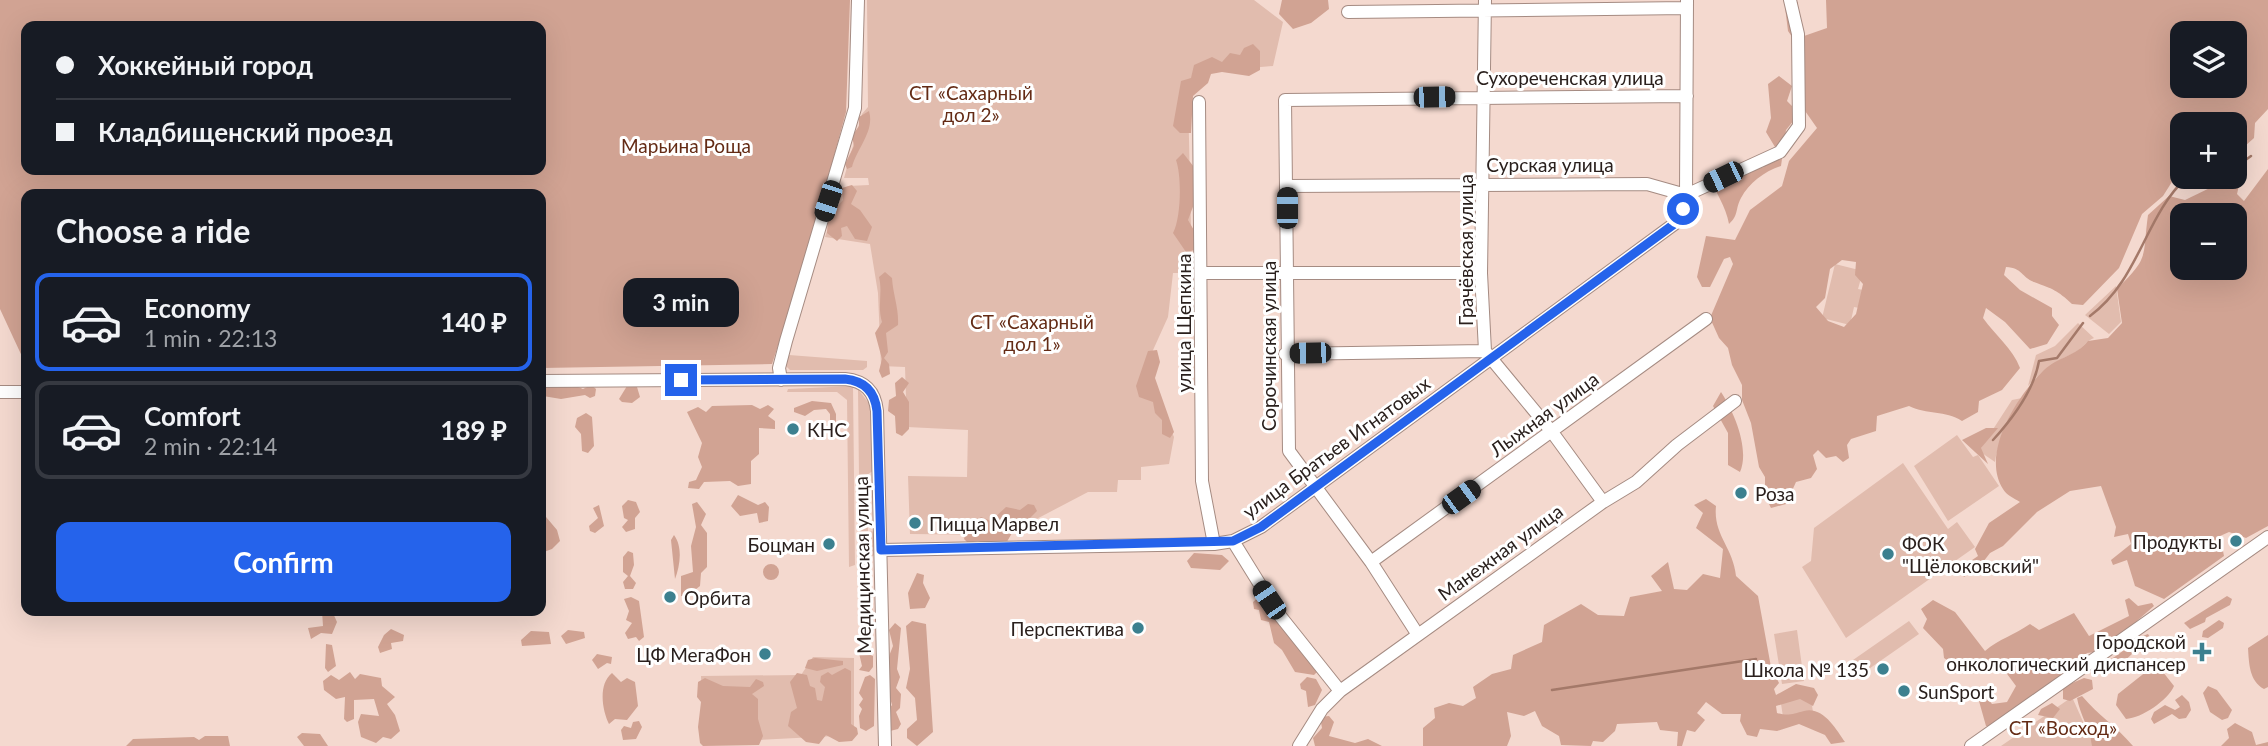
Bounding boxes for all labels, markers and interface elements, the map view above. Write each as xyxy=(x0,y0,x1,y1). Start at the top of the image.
map controls xyxy=(2170,21,2247,280)
button: layers xyxy=(2170,21,2247,98)
text: Хоккейный город xyxy=(98,49,313,81)
street label: Сухореченская улица xyxy=(1476,66,1664,89)
park label: СТ «Сахарный дол 2» xyxy=(909,81,1033,126)
car xyxy=(1413,86,1456,108)
button: + xyxy=(2170,112,2247,189)
text: Кладбищенский проезд xyxy=(98,116,393,148)
park label: Марьина Роща xyxy=(621,134,751,157)
street label: Сурская улица xyxy=(1486,153,1614,176)
car xyxy=(1700,158,1747,196)
street label: Грачёвская улица xyxy=(1454,174,1477,326)
car xyxy=(812,178,845,224)
car xyxy=(1277,187,1298,229)
route start xyxy=(1667,193,1699,225)
button: − xyxy=(2170,203,2247,280)
text: Choose a ride xyxy=(56,211,250,250)
street label: улица Щепкина xyxy=(1172,253,1195,393)
street label: Сорочинская улица xyxy=(1257,261,1280,431)
callout: 3 min xyxy=(623,278,739,328)
text: 3 min xyxy=(652,288,710,316)
icon: car xyxy=(60,291,123,354)
text: Economy xyxy=(144,292,250,324)
text: 140 ₽ xyxy=(440,306,507,338)
park label: СТ «Сахарный дол 1» xyxy=(970,310,1094,355)
text: 1 min · 22:13 xyxy=(144,324,277,352)
car xyxy=(1289,342,1332,364)
route end xyxy=(665,364,697,396)
street label: Лыжная улица xyxy=(1484,367,1603,462)
street label: улица Братьев Игнатовых xyxy=(1238,371,1435,523)
icon: car xyxy=(60,399,123,462)
text: Comfort xyxy=(144,400,241,432)
text: 189 ₽ xyxy=(440,414,507,446)
place label: КНС xyxy=(807,418,847,441)
marker: КНС xyxy=(785,421,801,437)
text: 2 min · 22:14 xyxy=(144,432,277,460)
street label: Медицинская улица xyxy=(849,476,875,654)
car xyxy=(1438,476,1485,518)
place label: Роза xyxy=(1755,482,1794,505)
marker: Роза xyxy=(1733,485,1749,501)
street label: Манежная улица xyxy=(1433,499,1567,605)
place label: Пицца Марвел xyxy=(929,512,1059,535)
marker: Пицца Марвел xyxy=(907,515,923,531)
button: Confirm xyxy=(56,522,511,602)
place label: Продукты xyxy=(2133,530,2222,553)
place label: ФОК "Щёлоковский" xyxy=(1902,532,2039,577)
place label: Боцман xyxy=(747,533,815,556)
marker: Продукты xyxy=(2228,533,2244,549)
marker: Боцман xyxy=(821,536,837,552)
marker: ФОК "Щёлоковский" xyxy=(1880,546,1896,562)
car xyxy=(1249,577,1290,623)
place label: Орбита xyxy=(684,586,751,609)
marker: Орбита xyxy=(662,589,678,605)
place label: Перспектива xyxy=(1011,617,1124,640)
marker: Перспектива xyxy=(1130,620,1146,636)
place label: Городской онкологический диспансер xyxy=(1946,630,2186,675)
marker: Городской онкологический диспансер xyxy=(2192,642,2212,662)
place label: ЦФ МегаФон xyxy=(636,643,751,666)
marker: ЦФ МегаФон xyxy=(757,646,773,662)
place label: Школа № 135 xyxy=(1743,658,1869,681)
marker: Школа № 135 xyxy=(1875,661,1891,677)
place label: SunSport xyxy=(1918,680,1995,703)
marker: SunSport xyxy=(1896,683,1912,699)
park label: СТ «Восход» xyxy=(2009,716,2117,739)

